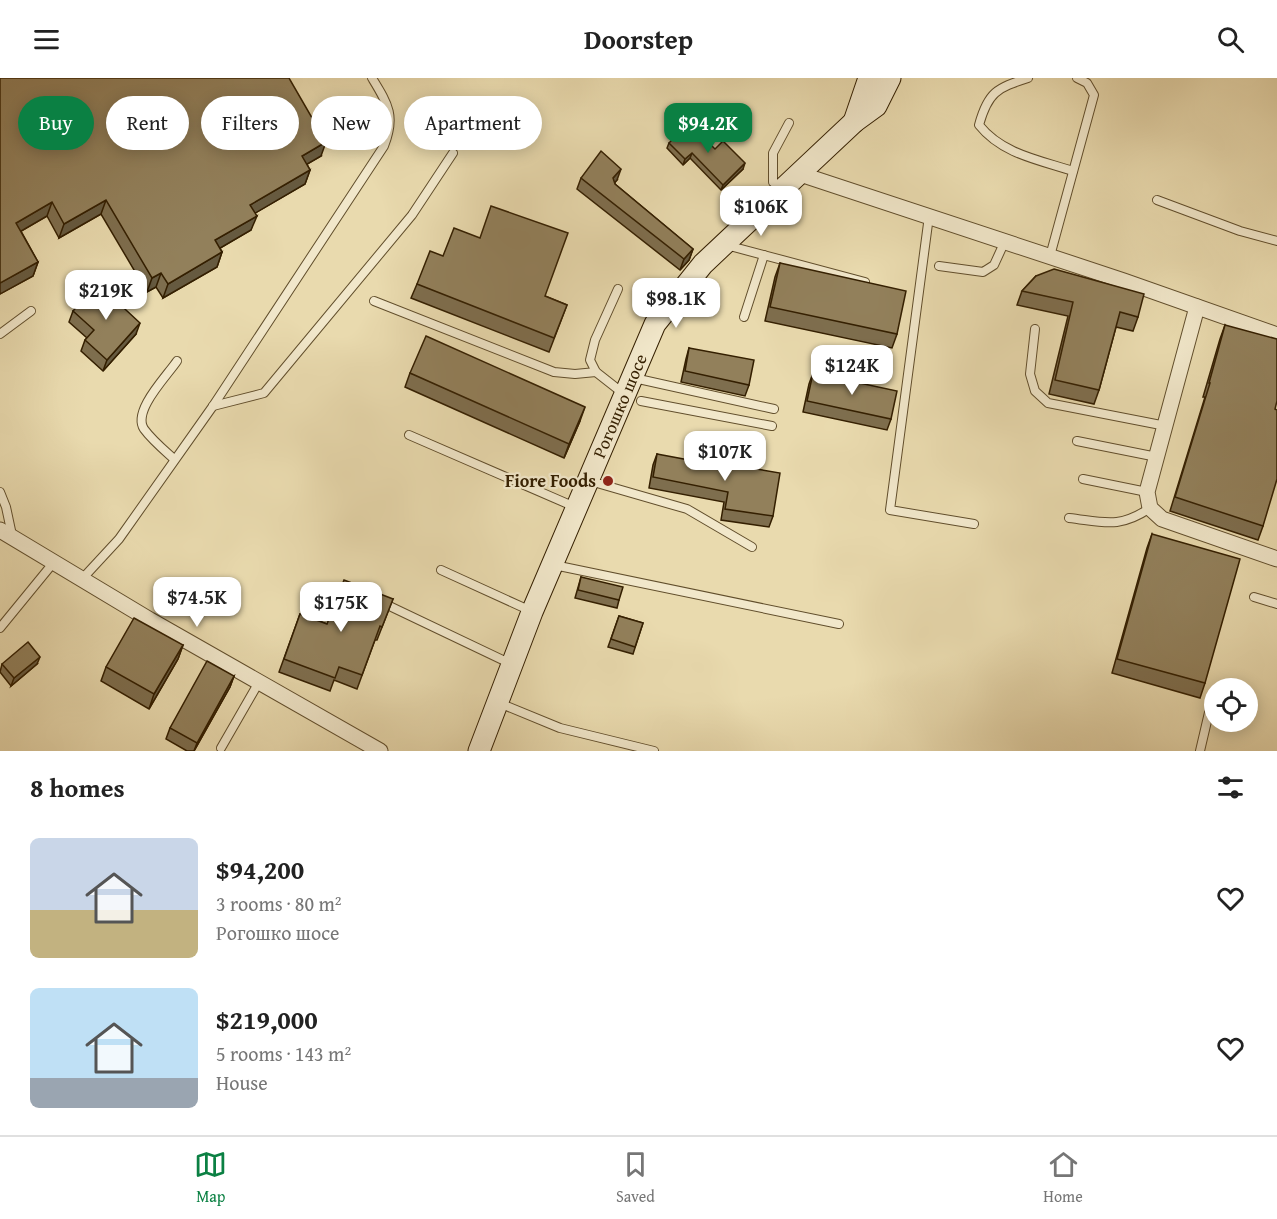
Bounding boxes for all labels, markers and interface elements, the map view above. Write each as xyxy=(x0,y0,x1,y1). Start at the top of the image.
text: Doorstep xyxy=(584,19,693,59)
icon: menu xyxy=(30,23,63,56)
icon: search xyxy=(1214,23,1247,56)
chip: Buy xyxy=(18,96,94,150)
chip: Rent xyxy=(106,96,189,150)
chip: Filters xyxy=(201,96,299,150)
chip: New xyxy=(311,96,392,150)
chip: Apartment xyxy=(404,96,542,150)
pin: $94.2K xyxy=(659,103,757,154)
text: $94.2K xyxy=(678,108,738,137)
pin: $106K xyxy=(719,186,803,237)
text: $106K xyxy=(734,191,788,220)
pin: $219K xyxy=(64,270,148,321)
text: $219K xyxy=(79,275,133,304)
pin: $98.1K xyxy=(627,278,725,329)
text: $98.1K xyxy=(646,283,706,312)
pin: $124K xyxy=(810,345,894,396)
street label: Рогошко шосе xyxy=(585,349,654,462)
text: $124K xyxy=(825,350,879,379)
pin: $107K xyxy=(683,431,767,482)
text: $107K xyxy=(698,436,752,465)
place label: Fiore Foods xyxy=(505,467,596,494)
marker: Fiore Foods xyxy=(601,474,615,488)
pin: $74.5K xyxy=(148,577,246,628)
text: $74.5K xyxy=(167,582,227,611)
pin: $175K xyxy=(299,582,383,633)
text: $175K xyxy=(314,587,368,616)
map controls xyxy=(1204,678,1258,732)
button: locate xyxy=(1204,678,1258,732)
text: 8 homes xyxy=(30,768,125,807)
icon: filters xyxy=(1214,771,1247,804)
text: $94,200 xyxy=(216,850,304,889)
icon: home xyxy=(78,862,150,934)
icon: heart xyxy=(1214,882,1247,915)
text: 3 rooms · 80 m² xyxy=(216,889,342,918)
text: Рогошко шосе xyxy=(216,918,339,947)
text: $219,000 xyxy=(216,1000,318,1039)
icon: home xyxy=(78,1012,150,1084)
icon: heart xyxy=(1214,1032,1247,1065)
text: 5 rooms · 143 m² xyxy=(216,1039,351,1068)
text: House xyxy=(216,1068,268,1097)
tab: Map xyxy=(194,1148,227,1208)
tab: Saved xyxy=(616,1148,655,1208)
tab: Home xyxy=(1043,1148,1083,1208)

